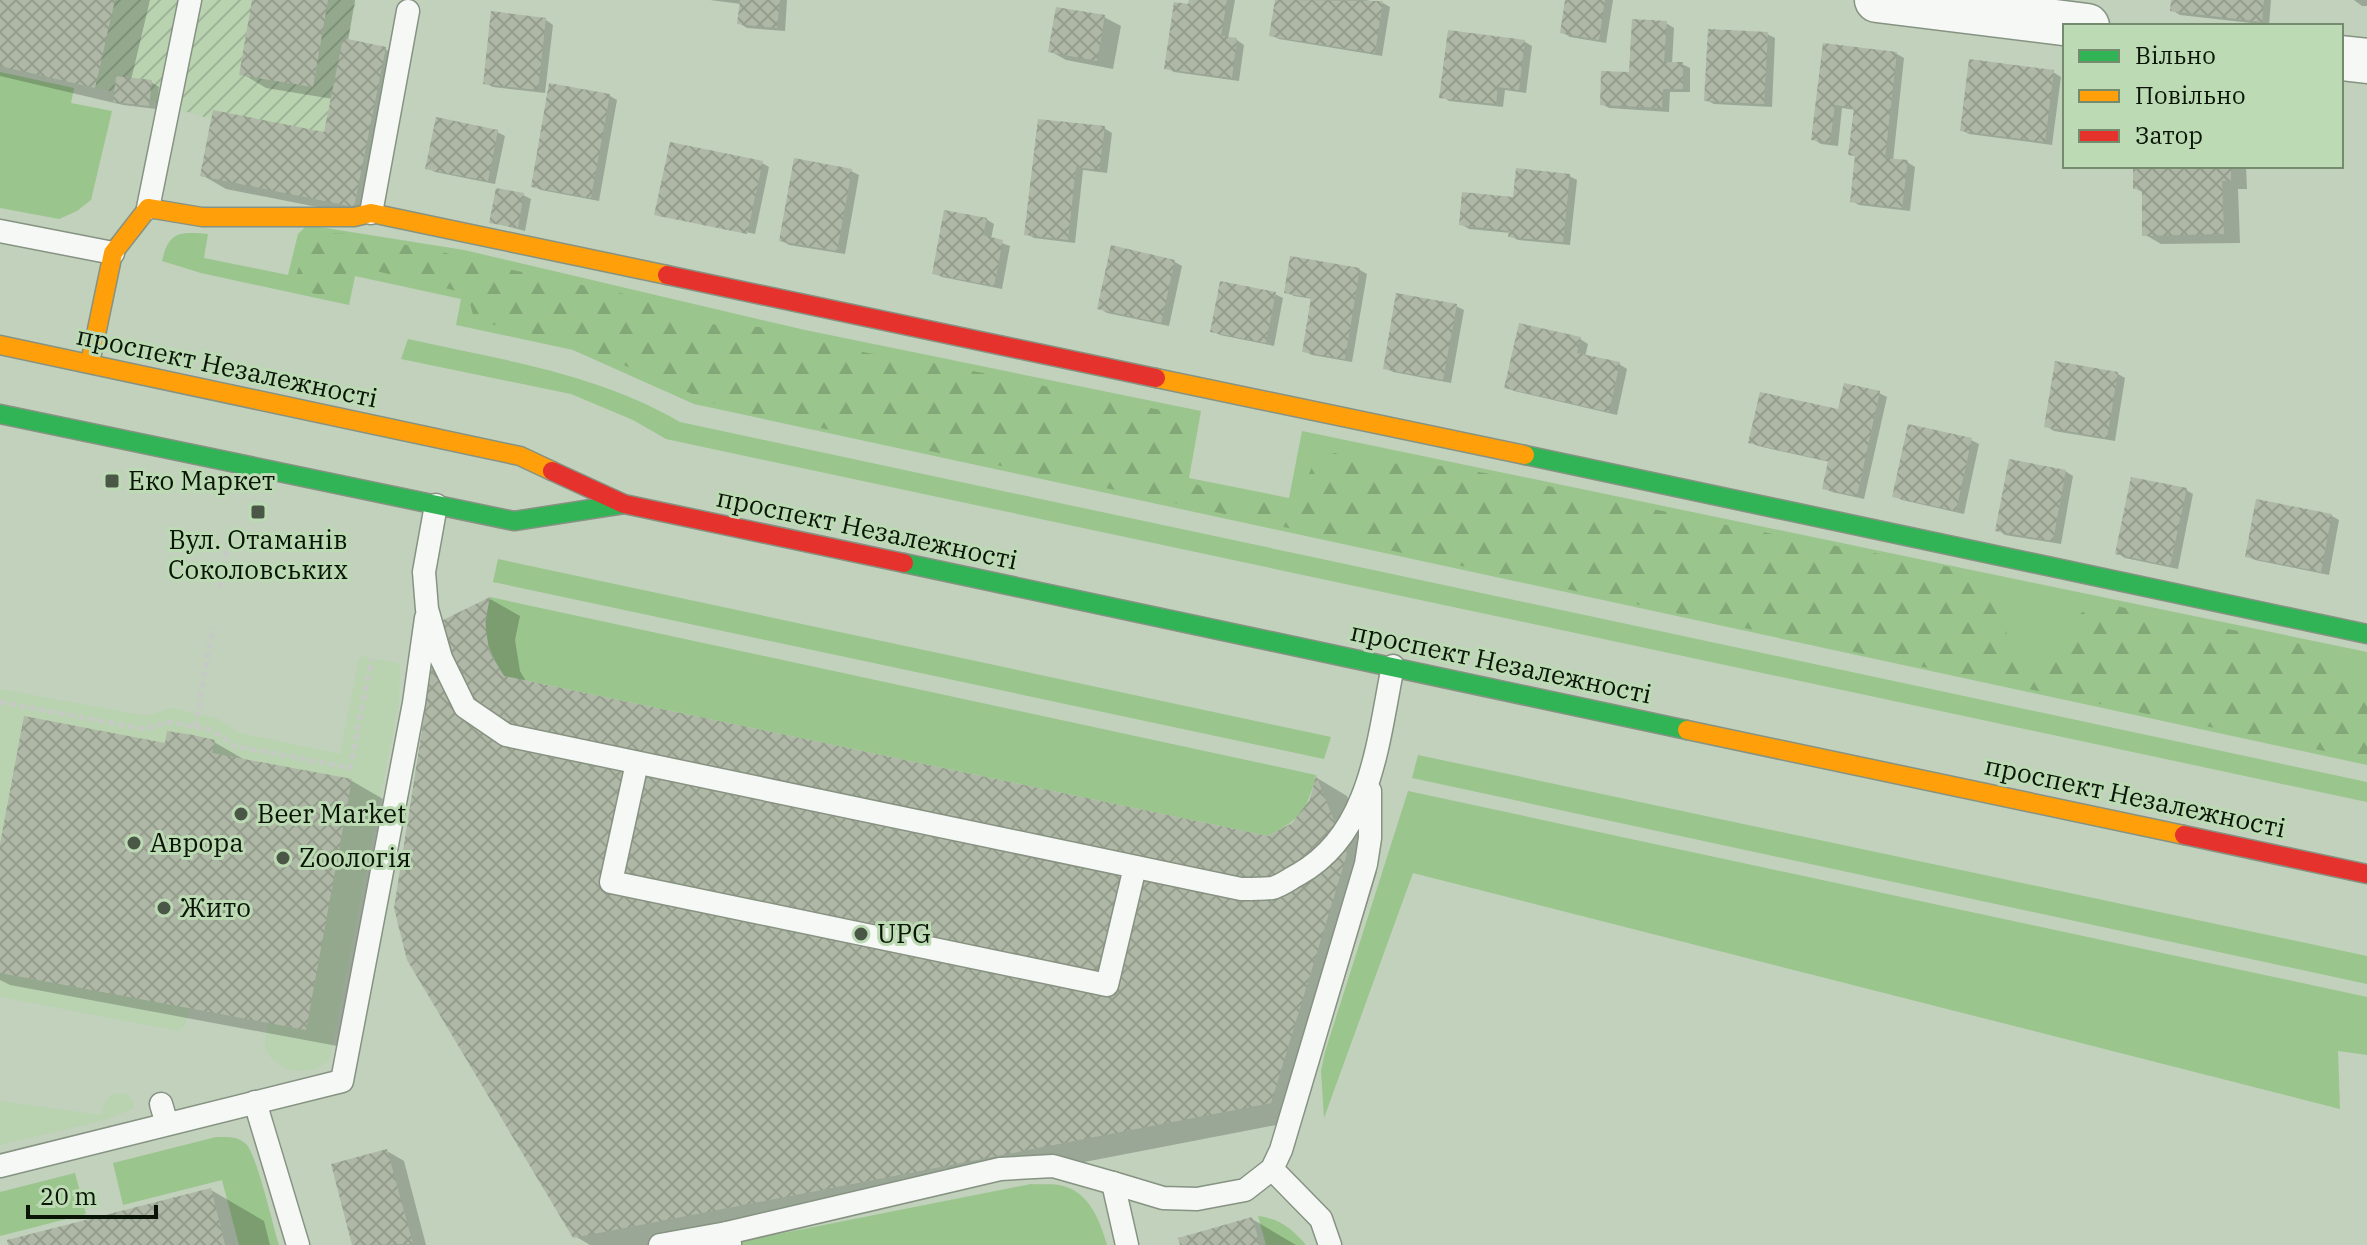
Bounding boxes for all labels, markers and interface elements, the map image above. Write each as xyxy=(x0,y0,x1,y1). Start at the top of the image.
legend xyxy=(2063,24,2343,168)
text: Вільно xyxy=(2135,39,2216,71)
text: Повільно xyxy=(2135,79,2245,111)
text: Затор xyxy=(2135,119,2203,151)
street label: проспект Незалежності xyxy=(74,317,381,415)
place label: Еко Маркет xyxy=(128,463,275,497)
marker: Еко Маркет xyxy=(103,472,121,490)
street label: проспект Незалежності xyxy=(714,479,1021,577)
marker: Вул. Отаманів Соколовських xyxy=(249,503,267,521)
place label: Вул. Отаманів Соколовських xyxy=(168,522,348,586)
street label: проспект Незалежності xyxy=(1348,613,1655,711)
street label: проспект Незалежності xyxy=(1982,747,2289,845)
place label: Beer Market xyxy=(257,796,406,830)
marker: Beer Market xyxy=(232,805,250,823)
place label: Аврора xyxy=(150,825,244,859)
marker: Аврора xyxy=(125,834,143,852)
place label: Zooлогія xyxy=(299,840,411,874)
marker: Zooлогія xyxy=(274,849,292,867)
place label: Жито xyxy=(180,890,251,924)
marker: Жито xyxy=(155,899,173,917)
place label: UPG xyxy=(877,916,931,950)
marker: UPG xyxy=(852,925,870,943)
scale bar xyxy=(28,1169,156,1219)
text: 20 m xyxy=(40,1180,97,1212)

